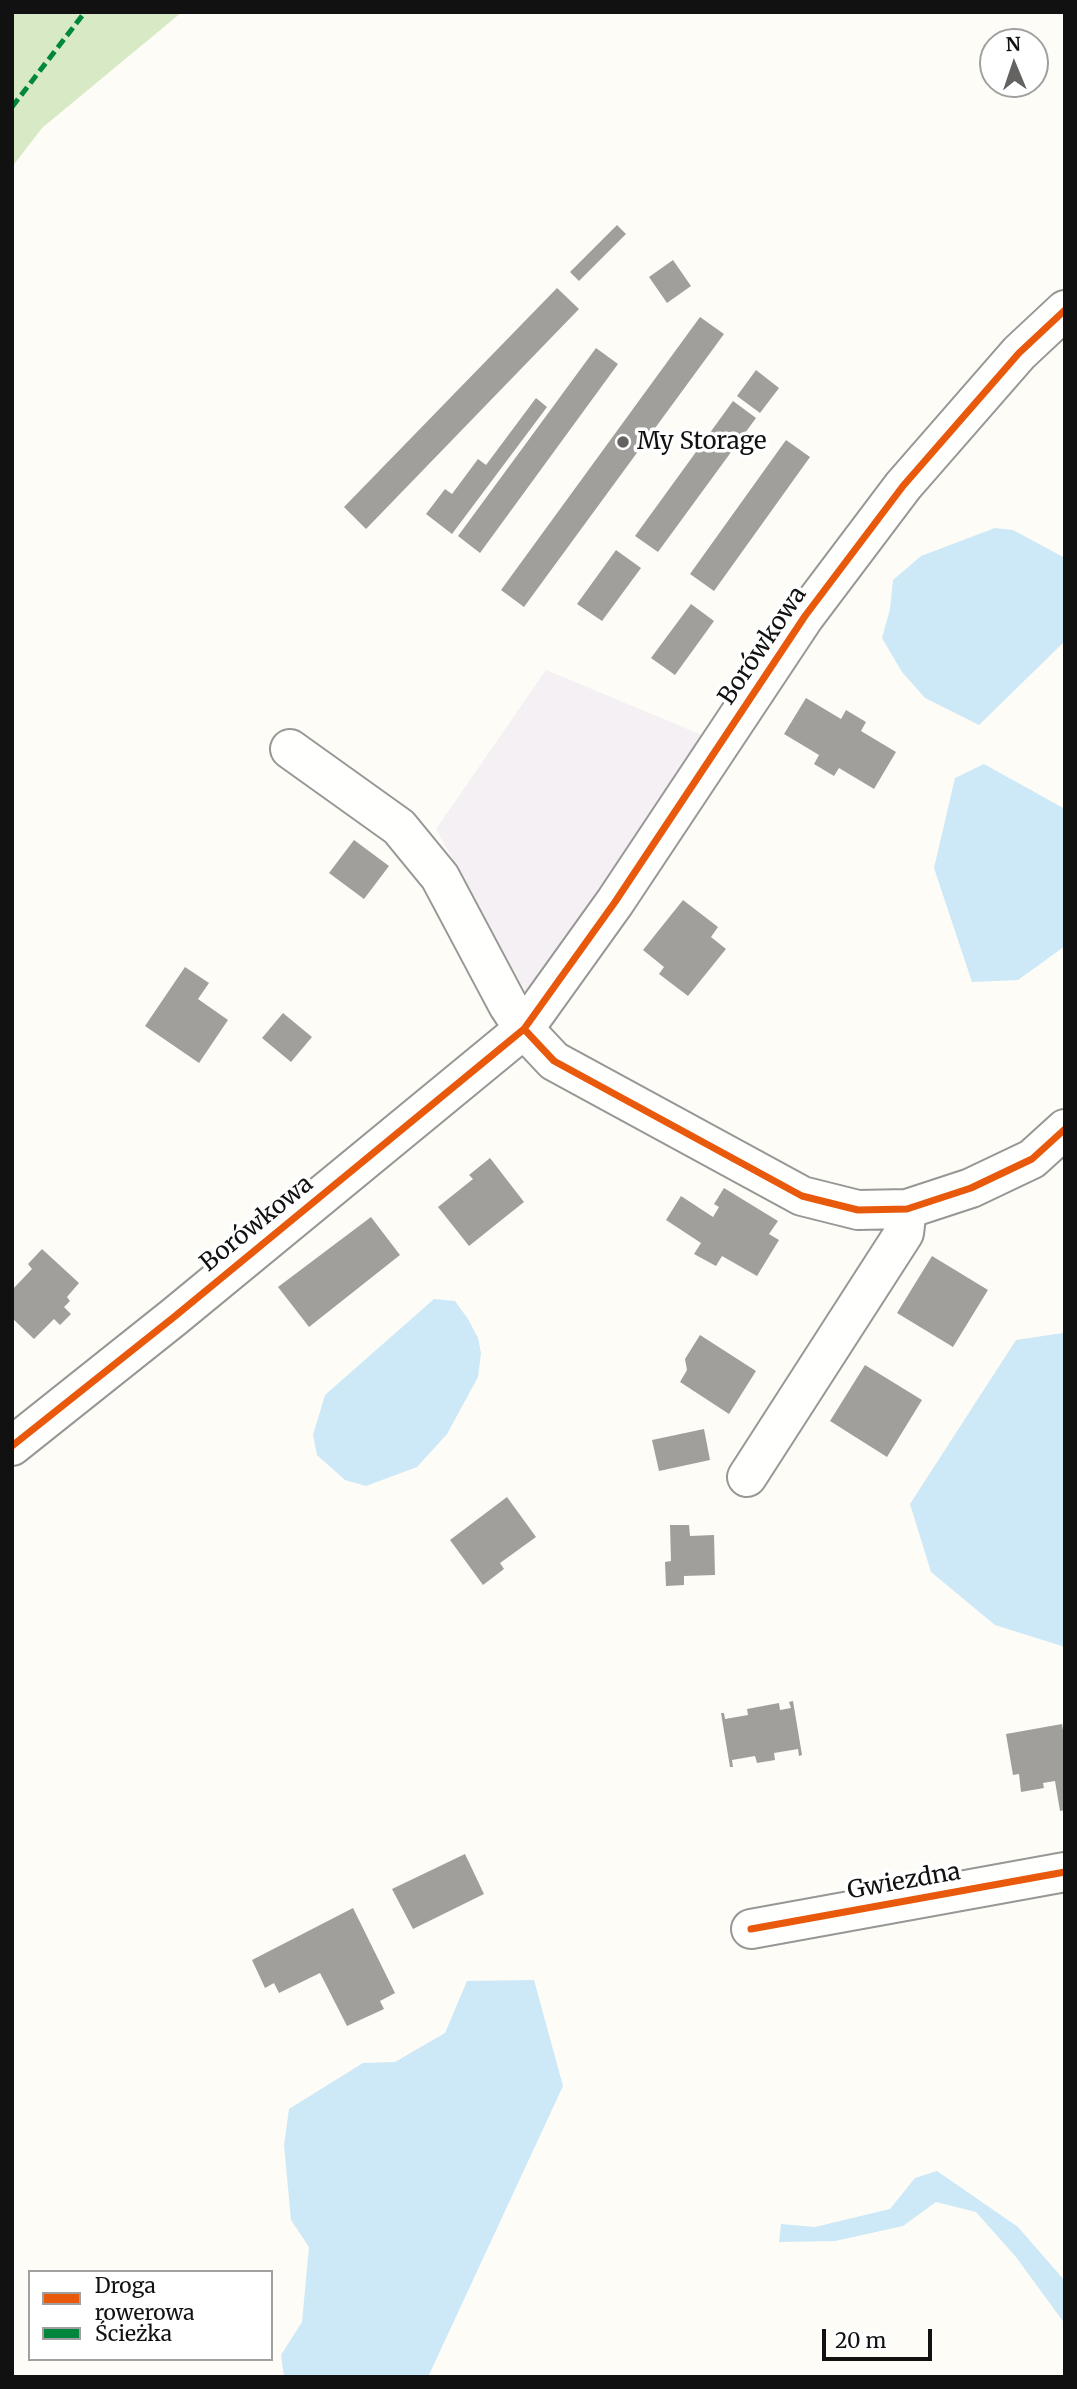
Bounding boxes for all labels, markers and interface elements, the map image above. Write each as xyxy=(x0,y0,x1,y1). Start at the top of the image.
north arrow xyxy=(979,28,1049,98)
text: N xyxy=(1005,32,1021,56)
place label: My Storage xyxy=(637,428,766,456)
marker: My Storage xyxy=(615,434,631,450)
street label: Borówkowa xyxy=(713,581,813,711)
street label: Borówkowa xyxy=(195,1170,319,1278)
street label: Gwiezdna xyxy=(845,1858,963,1906)
legend xyxy=(28,2270,273,2361)
text: Droga rowerowa xyxy=(95,2272,194,2326)
scale bar xyxy=(825,2316,935,2360)
text: Ścieżka xyxy=(95,2320,172,2347)
text: 20 m xyxy=(835,2327,886,2354)

